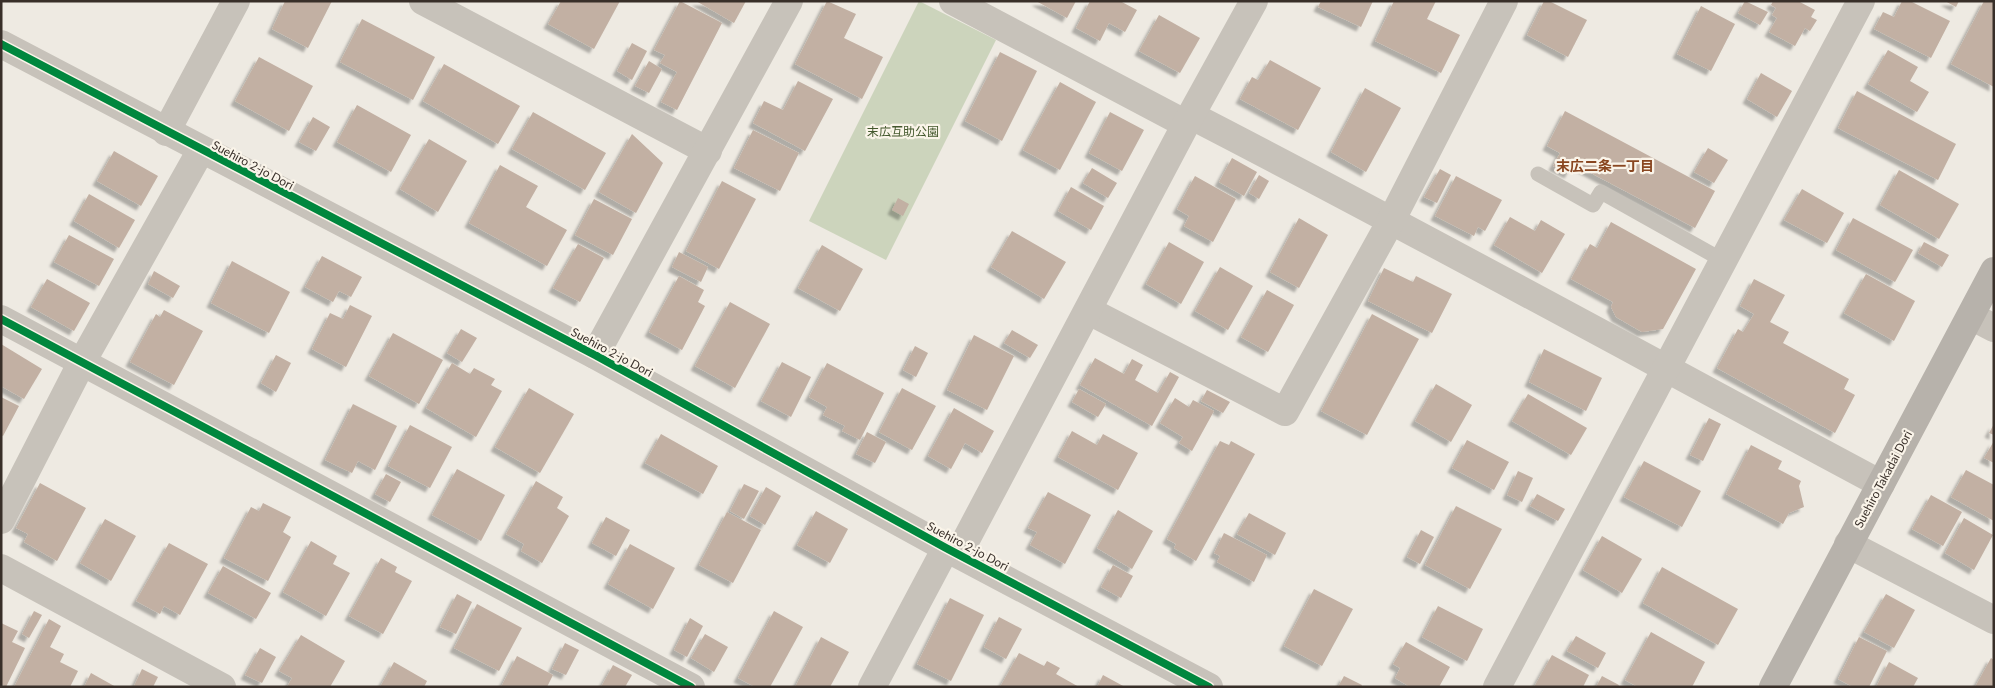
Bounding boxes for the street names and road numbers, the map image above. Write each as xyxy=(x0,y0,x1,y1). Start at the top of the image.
street label: Suehiro 2-jo Dori xyxy=(210,137,296,193)
street label: Suehiro 2-jo Dori xyxy=(569,324,655,380)
street label: Suehiro Takadai Dori xyxy=(1851,428,1915,530)
street label: Suehiro 2-jo Dori xyxy=(925,518,1011,574)

